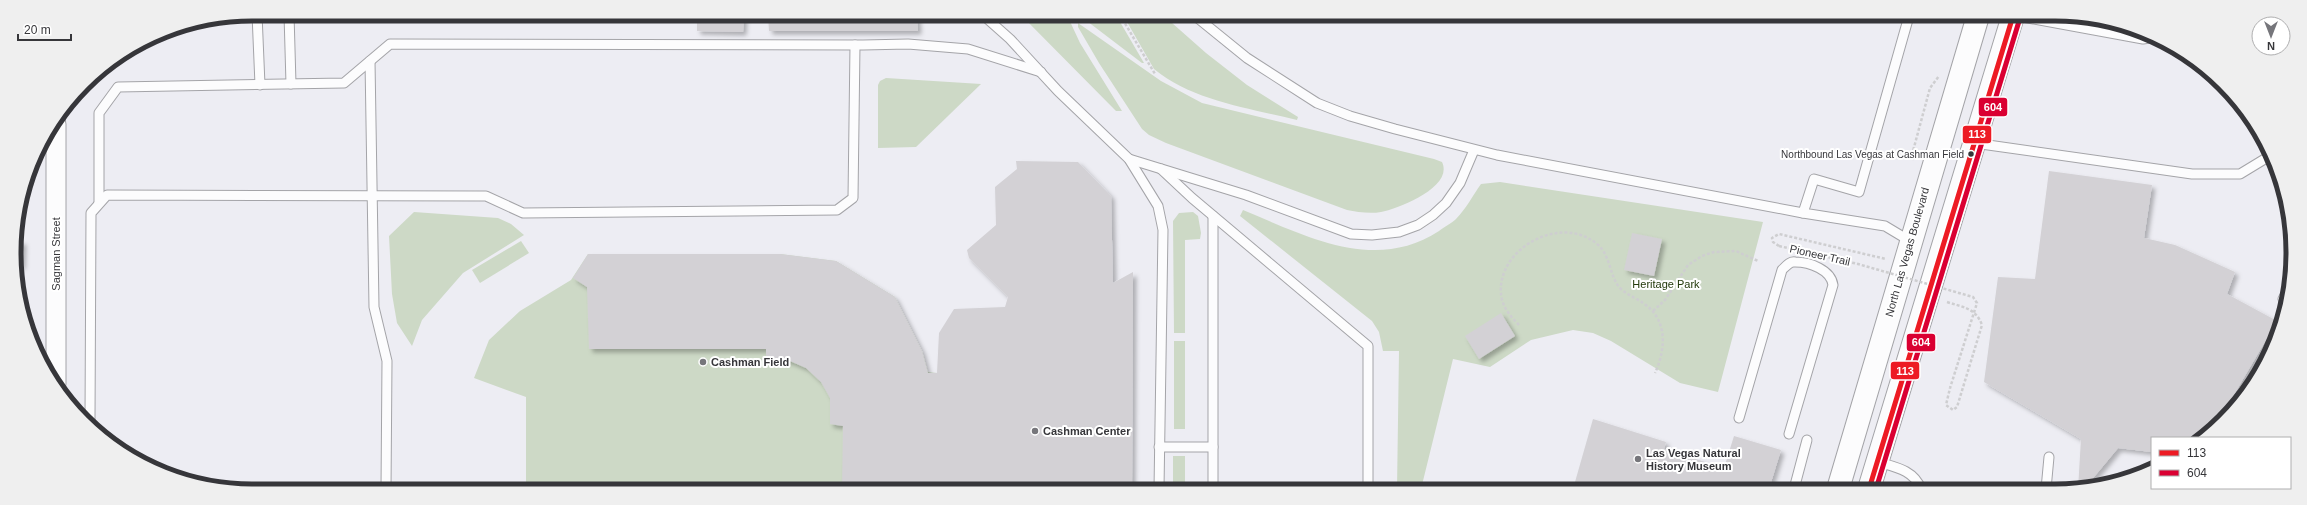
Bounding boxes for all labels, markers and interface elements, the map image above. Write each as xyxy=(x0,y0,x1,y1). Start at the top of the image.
scale bar xyxy=(18,16,71,42)
north arrow xyxy=(2251,16,2291,56)
text: 20 m xyxy=(24,23,51,37)
text: N xyxy=(2267,40,2275,52)
line badge: 604 xyxy=(1978,97,2008,117)
text: 604 xyxy=(1984,101,2003,113)
line badge: 113 xyxy=(1962,125,1992,144)
text: 113 xyxy=(1968,128,1986,140)
place label: Northbound Las Vegas at Cashman Field xyxy=(1781,149,1964,160)
marker: Northbound Las Vegas at Cashman Field xyxy=(1966,149,1976,159)
street label: North Las Vegas Boulevard xyxy=(1883,186,1931,318)
street label: Sagman Street xyxy=(50,217,62,291)
street label: Pioneer Trail xyxy=(1789,242,1851,268)
park label: Heritage Park xyxy=(1632,278,1700,290)
line badge: 604 xyxy=(1906,333,1936,352)
text: 604 xyxy=(1912,336,1931,348)
place label: Cashman Field xyxy=(711,356,789,368)
marker: Cashman Field xyxy=(698,357,708,367)
line badge: 113 xyxy=(1890,361,1920,380)
text: 113 xyxy=(1896,365,1914,377)
place label: Cashman Center xyxy=(1043,425,1131,437)
marker: Cashman Center xyxy=(1030,426,1040,436)
legend xyxy=(2151,437,2291,489)
text: 113 xyxy=(2187,446,2206,460)
place label: Las Vegas Natural History Museum xyxy=(1646,447,1741,472)
marker: Las Vegas Natural History Museum xyxy=(1633,454,1643,464)
text: 604 xyxy=(2187,466,2207,480)

